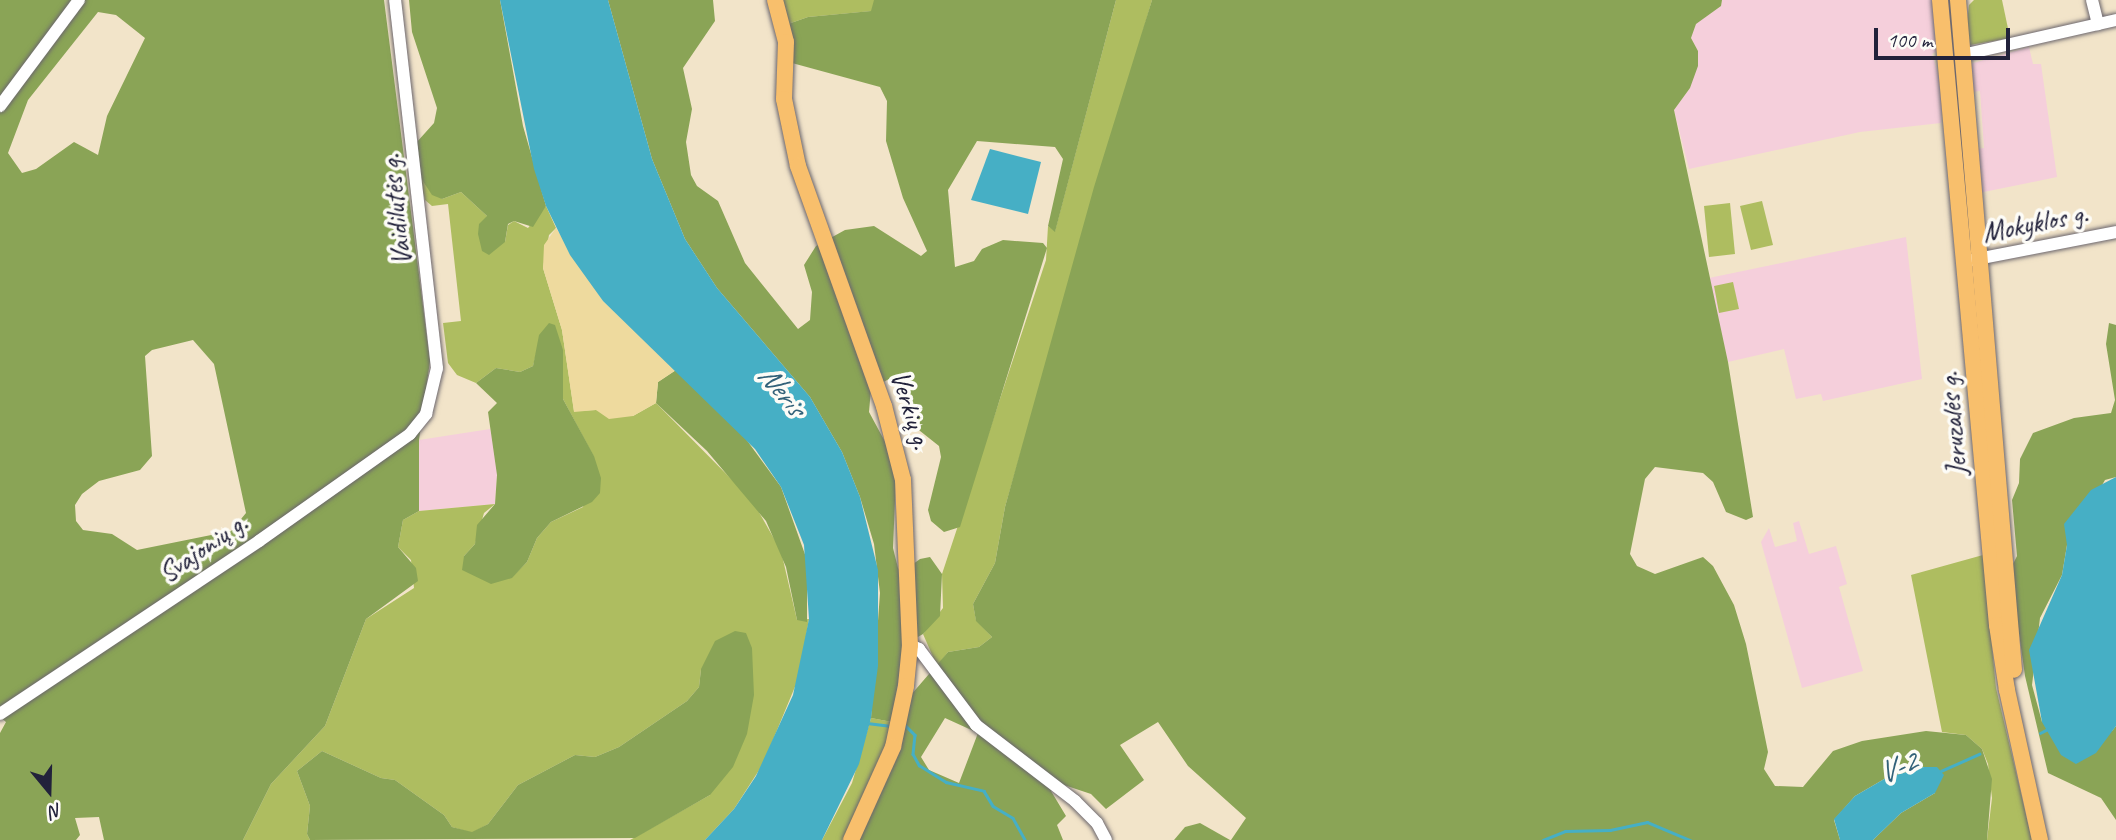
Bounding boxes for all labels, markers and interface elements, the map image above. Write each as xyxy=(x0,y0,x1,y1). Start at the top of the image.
scale bar xyxy=(1878,14,2014,58)
text: 100 m xyxy=(1887,27,1932,53)
street label: Vaidilutės g. xyxy=(373,153,419,267)
street label: Mokyklos g. xyxy=(1980,196,2090,250)
water label: Neris xyxy=(751,357,813,423)
street label: Verkių g. xyxy=(883,367,939,453)
street label: Jeruzalės g. xyxy=(1932,371,1974,477)
street label: Svajonių g. xyxy=(152,506,254,590)
water label: V-2 xyxy=(1872,743,1922,791)
north arrow xyxy=(14,756,84,826)
text: N xyxy=(46,798,65,824)

